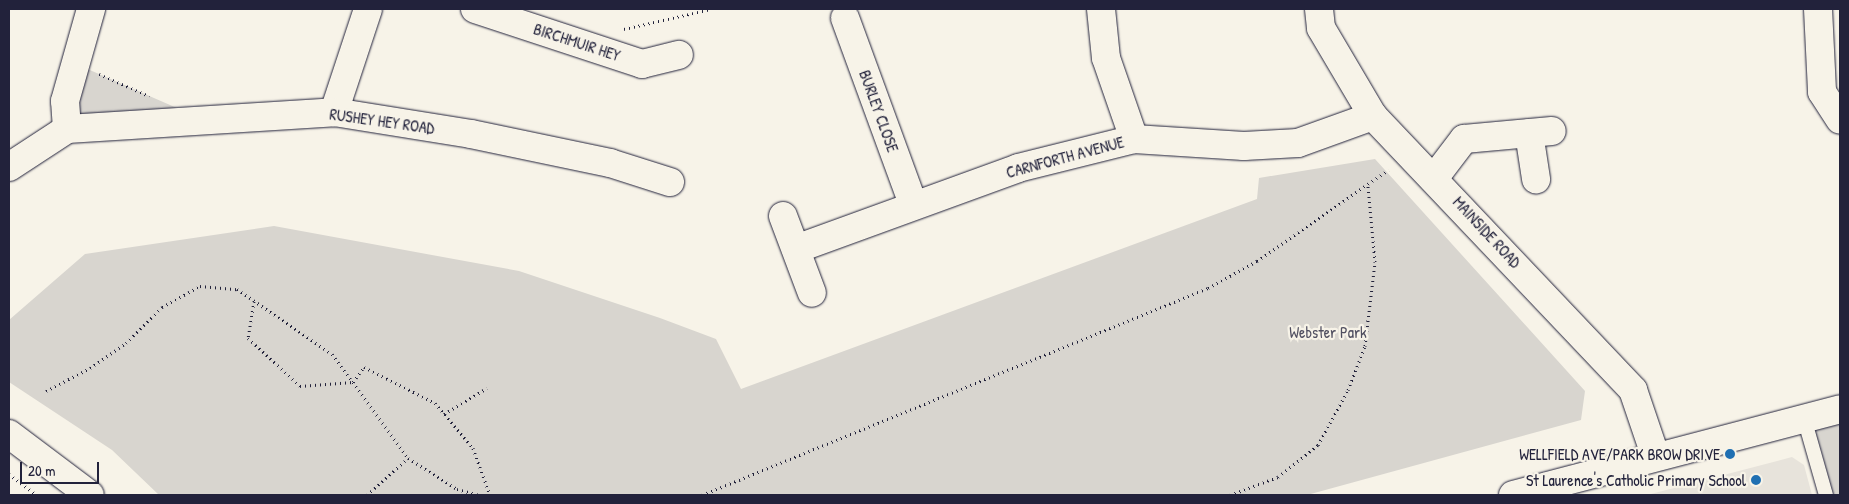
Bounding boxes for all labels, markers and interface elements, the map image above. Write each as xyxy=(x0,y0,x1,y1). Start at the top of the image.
street label: BIRCHMUIR HEY xyxy=(531,19,623,65)
street label: BURLEY CLOSE xyxy=(855,67,903,155)
street label: RUSHEY HEY ROAD xyxy=(328,104,436,138)
street label: CARNFORTH AVENUE xyxy=(1004,132,1126,182)
street label: MAINSIDE ROAD xyxy=(1449,192,1525,272)
park label: Webster Park xyxy=(1289,322,1367,342)
place label: WELLFIELD AVE/PARK BROW DRIVE xyxy=(1519,444,1720,464)
marker: WELLFIELD AVE/PARK BROW DRIVE xyxy=(1724,448,1736,460)
scale bar xyxy=(22,452,101,484)
text: 20 m xyxy=(28,460,55,481)
place label: St Laurence's Catholic Primary School xyxy=(1526,470,1746,490)
marker: St Laurence's Catholic Primary School xyxy=(1750,474,1762,486)

